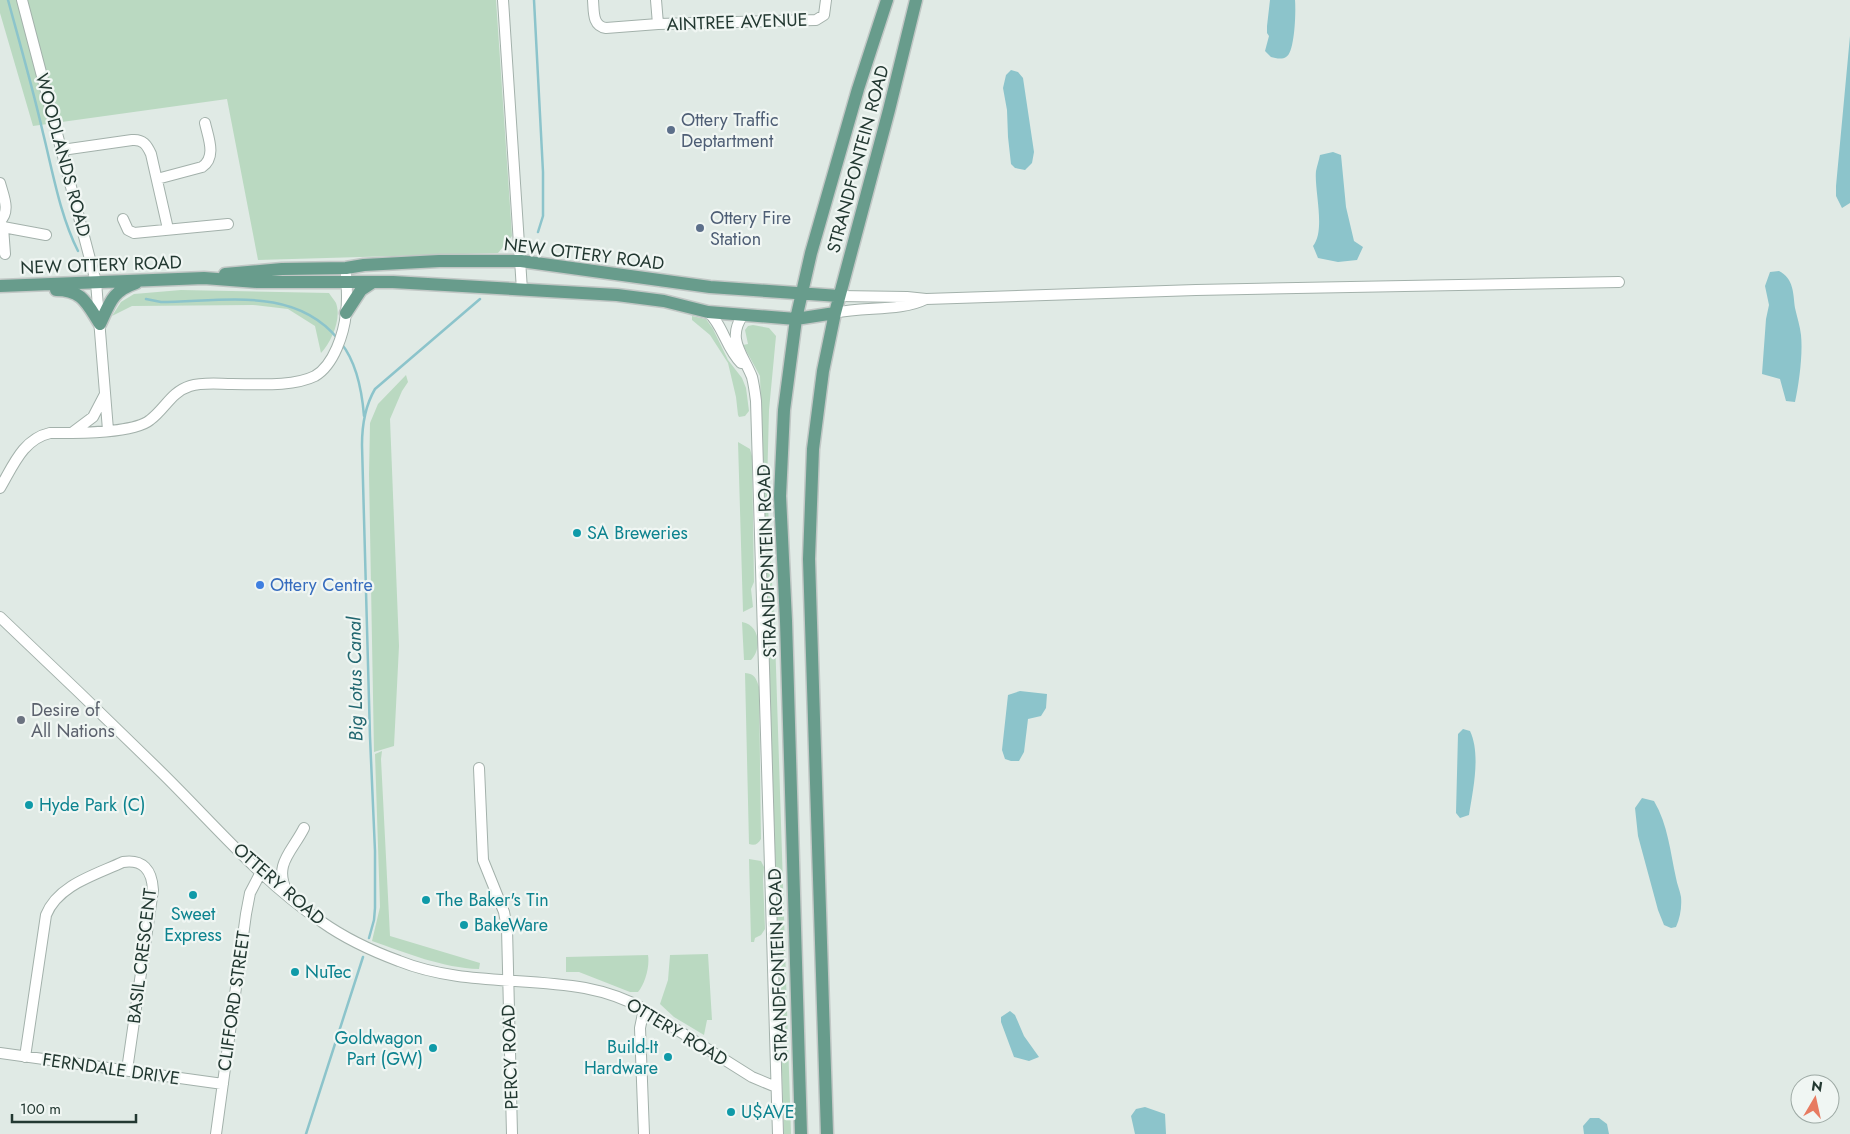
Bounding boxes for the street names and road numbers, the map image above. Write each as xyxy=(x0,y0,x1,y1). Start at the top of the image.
street label: AINTREE AVENUE xyxy=(666,7,808,37)
street label: STRANDFONTEIN ROAD xyxy=(820,62,896,256)
street label: WOODLANDS ROAD xyxy=(29,70,97,240)
street label: NEW OTTERY ROAD xyxy=(502,231,666,277)
street label: NEW OTTERY ROAD xyxy=(20,249,182,281)
street label: STRANDFONTEIN ROAD xyxy=(751,464,783,658)
street label: OTTERY ROAD xyxy=(227,837,331,931)
street label: STRANDFONTEIN ROAD xyxy=(762,868,794,1062)
street label: BASIL CRESCENT xyxy=(121,886,163,1025)
street label: CLIFFORD STREET xyxy=(211,929,257,1073)
street label: OTTERY ROAD xyxy=(621,991,733,1073)
street label: PERCY ROAD xyxy=(495,1004,525,1110)
street label: FERNDALE DRIVE xyxy=(41,1046,181,1092)

